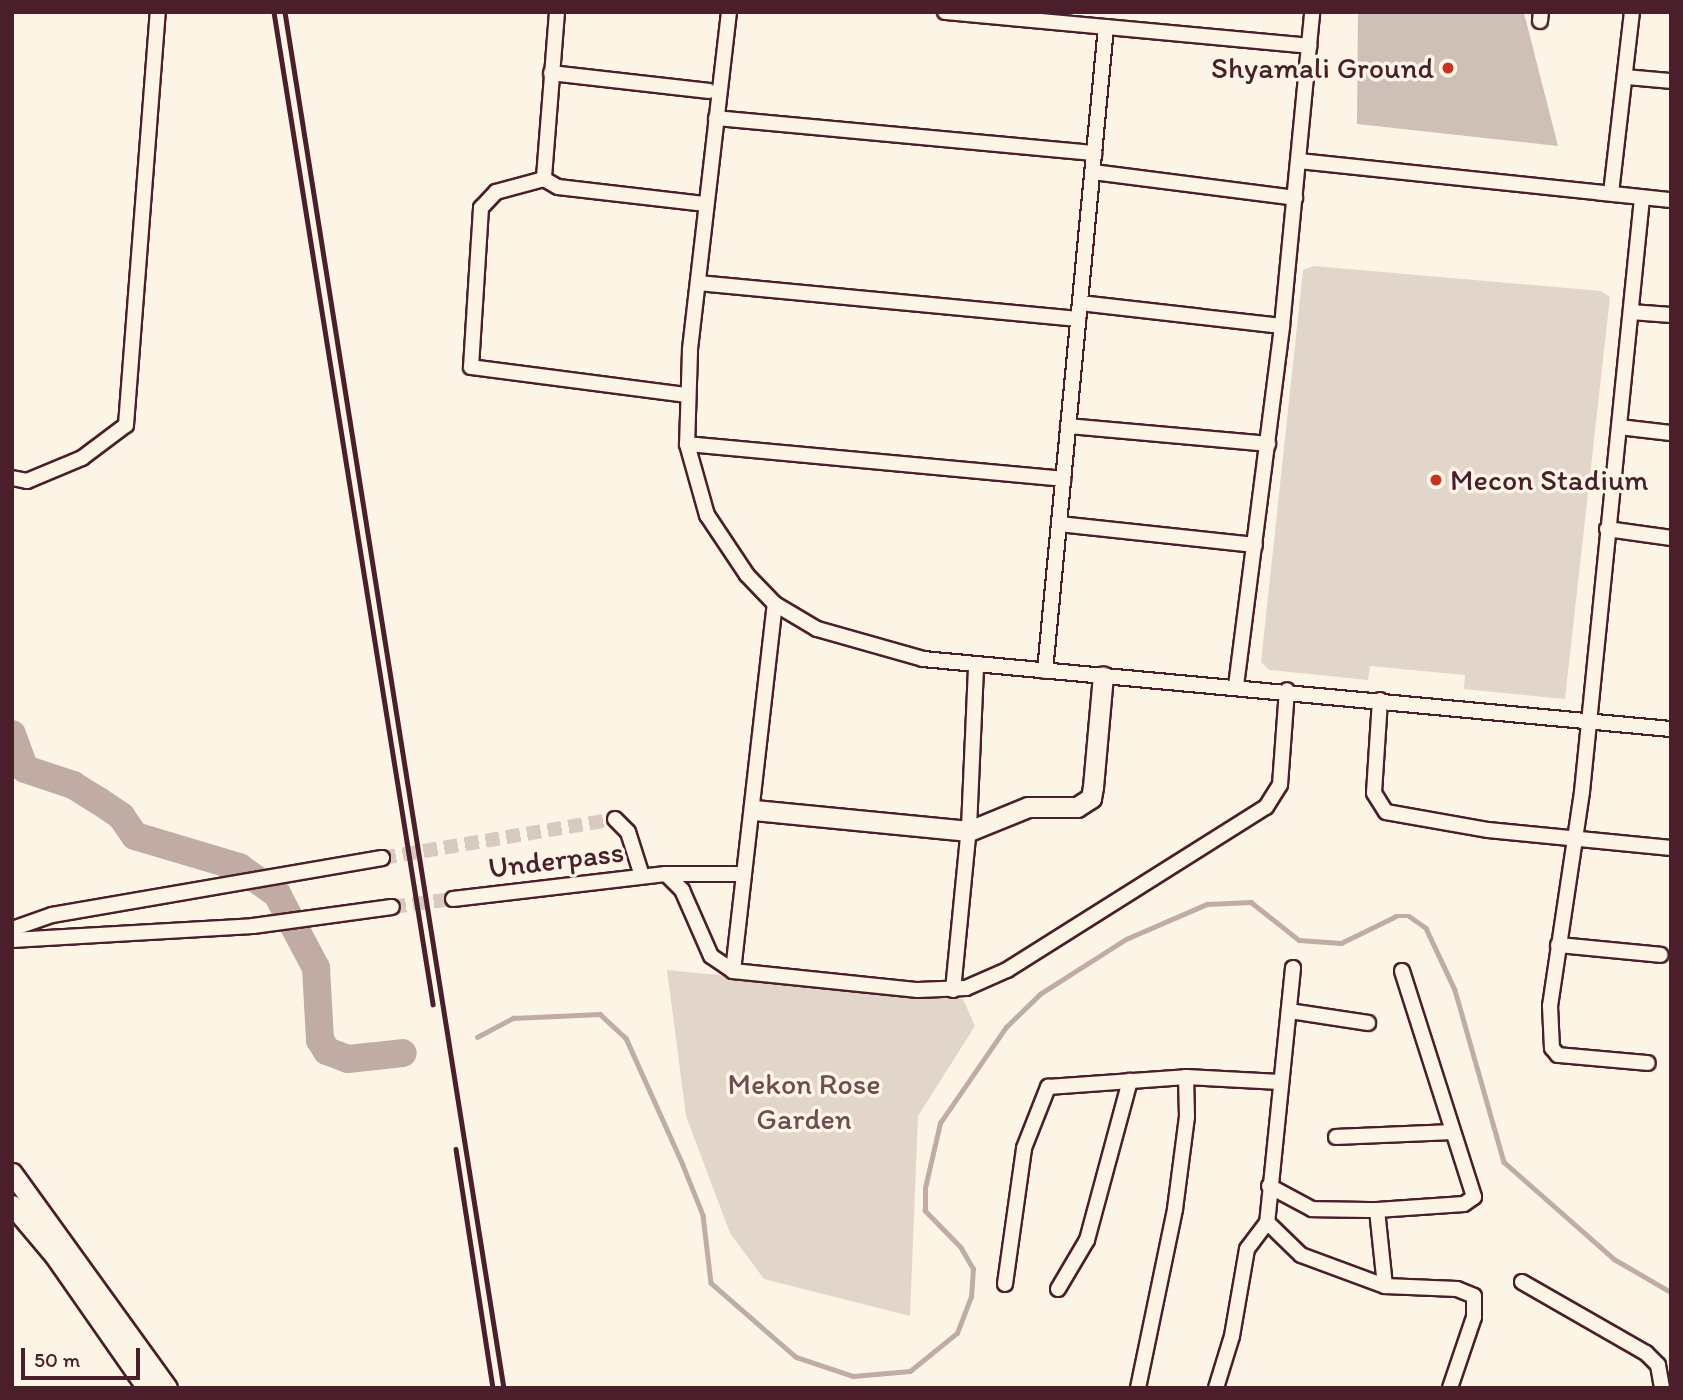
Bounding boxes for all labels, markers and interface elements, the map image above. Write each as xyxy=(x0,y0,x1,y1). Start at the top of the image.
place label: Shyamali Ground xyxy=(1212,50,1434,86)
marker: Shyamali Ground xyxy=(1440,60,1456,76)
place label: Mecon Stadium xyxy=(1450,462,1649,498)
marker: Mecon Stadium xyxy=(1428,472,1444,488)
street label: Underpass xyxy=(486,834,626,886)
park label: Mekon Rose Garden xyxy=(728,1066,880,1136)
scale bar xyxy=(24,1334,144,1378)
text: 50 m xyxy=(34,1347,80,1372)

